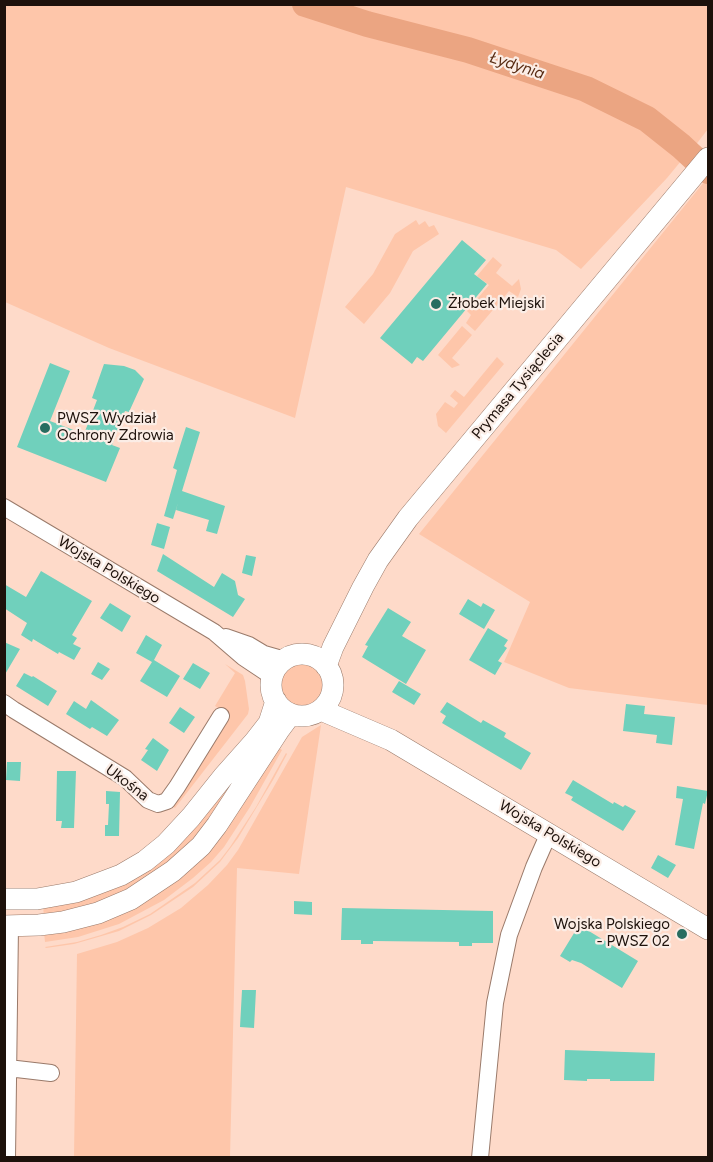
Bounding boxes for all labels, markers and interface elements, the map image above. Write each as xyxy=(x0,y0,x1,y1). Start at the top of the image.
water label: Łydynia xyxy=(487,48,547,84)
place label: Żłobek Miejski xyxy=(448,295,545,313)
marker: Żłobek Miejski xyxy=(429,297,443,311)
street label: Prymasa Tysiąclecia xyxy=(468,329,568,443)
place label: PWSZ Wydział Ochrony Zdrowia xyxy=(57,410,174,445)
marker: PWSZ Wydział Ochrony Zdrowia xyxy=(38,421,52,435)
street label: Wojska Polskiego xyxy=(55,532,163,608)
street label: Ukośna xyxy=(102,761,152,805)
street label: Wojska Polskiego xyxy=(496,796,604,872)
place label: Wojska Polskiego - PWSZ 02 xyxy=(554,916,670,951)
marker: Wojska Polskiego - PWSZ 02 xyxy=(675,927,689,941)

